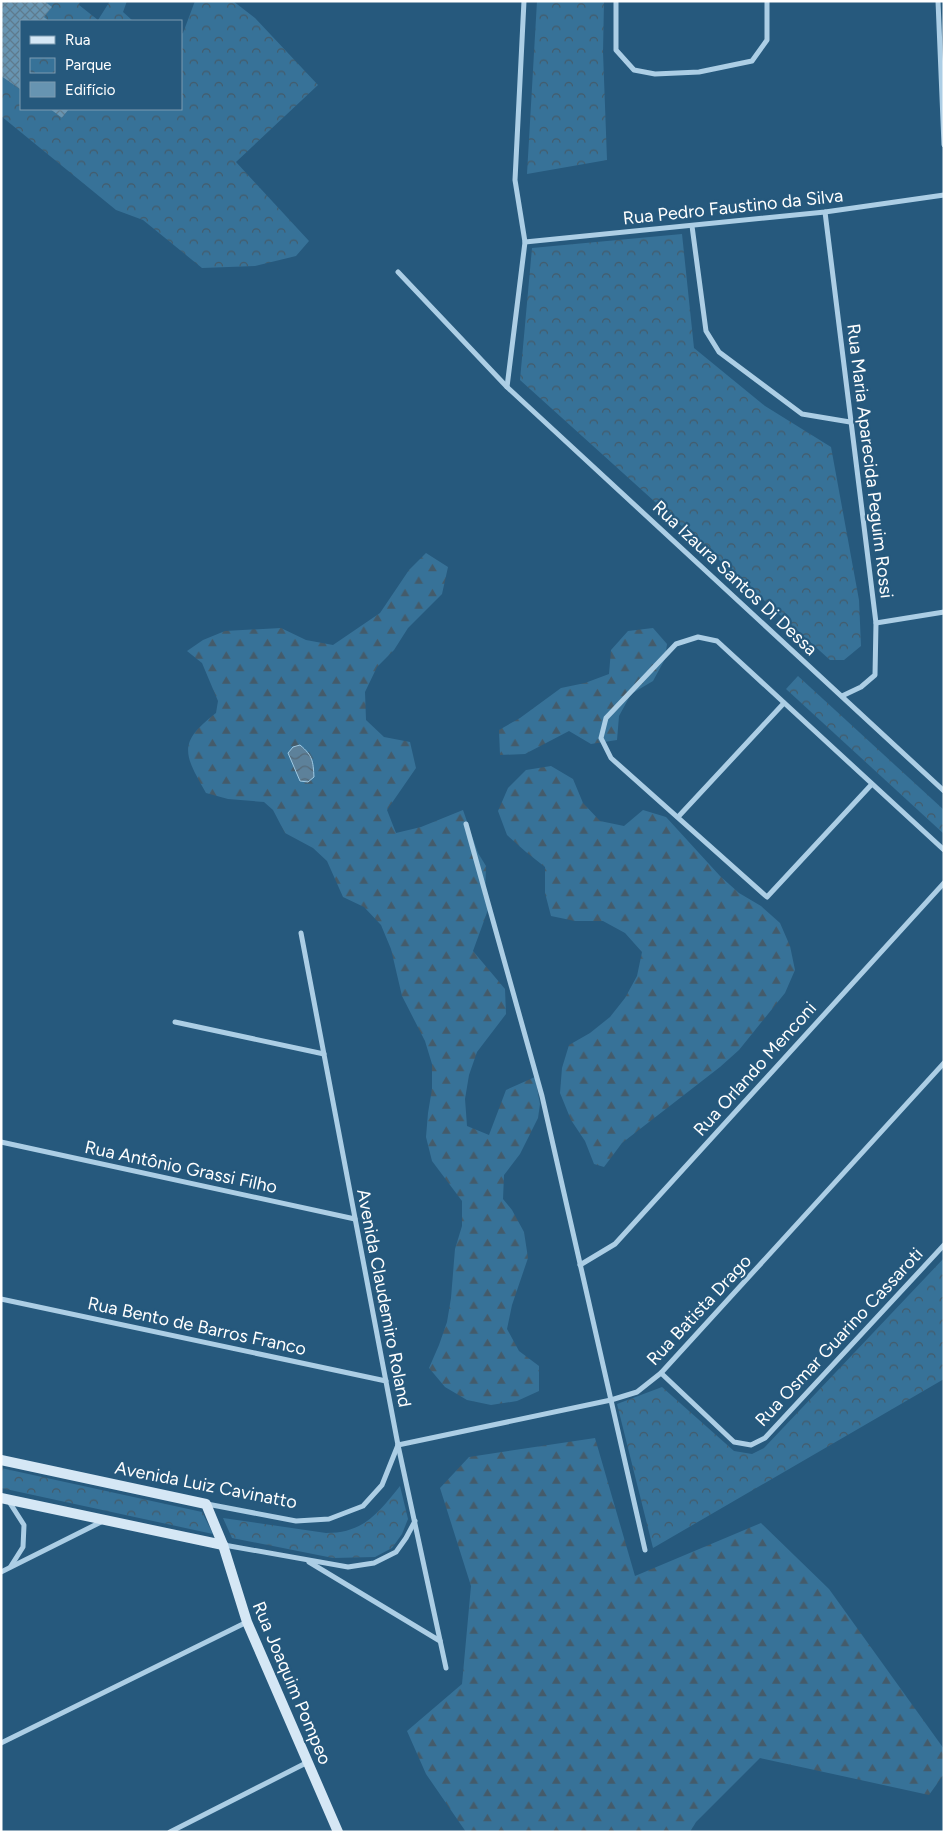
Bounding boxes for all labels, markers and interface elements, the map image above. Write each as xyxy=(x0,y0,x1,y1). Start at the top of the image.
legend xyxy=(20,20,182,110)
text: Rua xyxy=(65,31,90,49)
text: Parque xyxy=(65,56,112,74)
text: Edifício xyxy=(65,81,116,99)
street label: Rua Pedro Faustino da Silva xyxy=(622,184,844,230)
street label: Rua Maria Aparecida Peguim Rossi xyxy=(842,322,898,600)
street label: Rua Izaura Santos Di Dessa xyxy=(648,496,822,660)
street label: Rua Orlando Menconi xyxy=(689,997,821,1141)
street label: Rua Antônio Grassi Filho xyxy=(83,1136,279,1198)
street label: Avenida Claudemiro Roland xyxy=(352,1187,416,1409)
street label: Rua Osmar Guarino Cassaroti xyxy=(750,1243,928,1431)
street label: Rua Batista Drago xyxy=(642,1250,756,1370)
street label: Rua Bento de Barros Franco xyxy=(86,1292,308,1360)
street label: Avenida Luiz Cavinatto xyxy=(113,1457,299,1513)
street label: Rua Joaquim Pompeo xyxy=(248,1598,336,1768)

